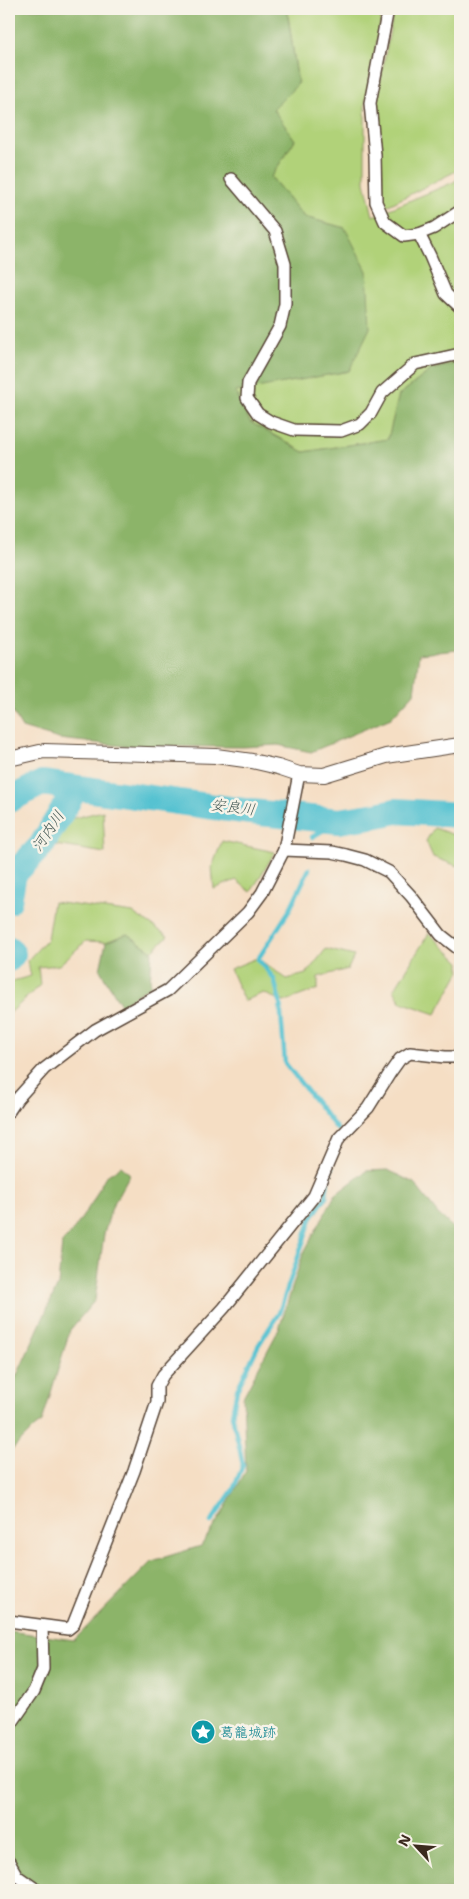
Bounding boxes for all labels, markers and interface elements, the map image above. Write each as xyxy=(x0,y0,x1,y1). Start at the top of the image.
water label: 安良川 xyxy=(209,794,257,820)
water label: 河内川 xyxy=(27,807,69,855)
place icon: 葛籠城跡 xyxy=(190,1719,216,1745)
place label: 葛籠城跡 xyxy=(220,1723,276,1741)
north arrow xyxy=(392,1822,442,1872)
text: N xyxy=(394,1831,415,1849)

